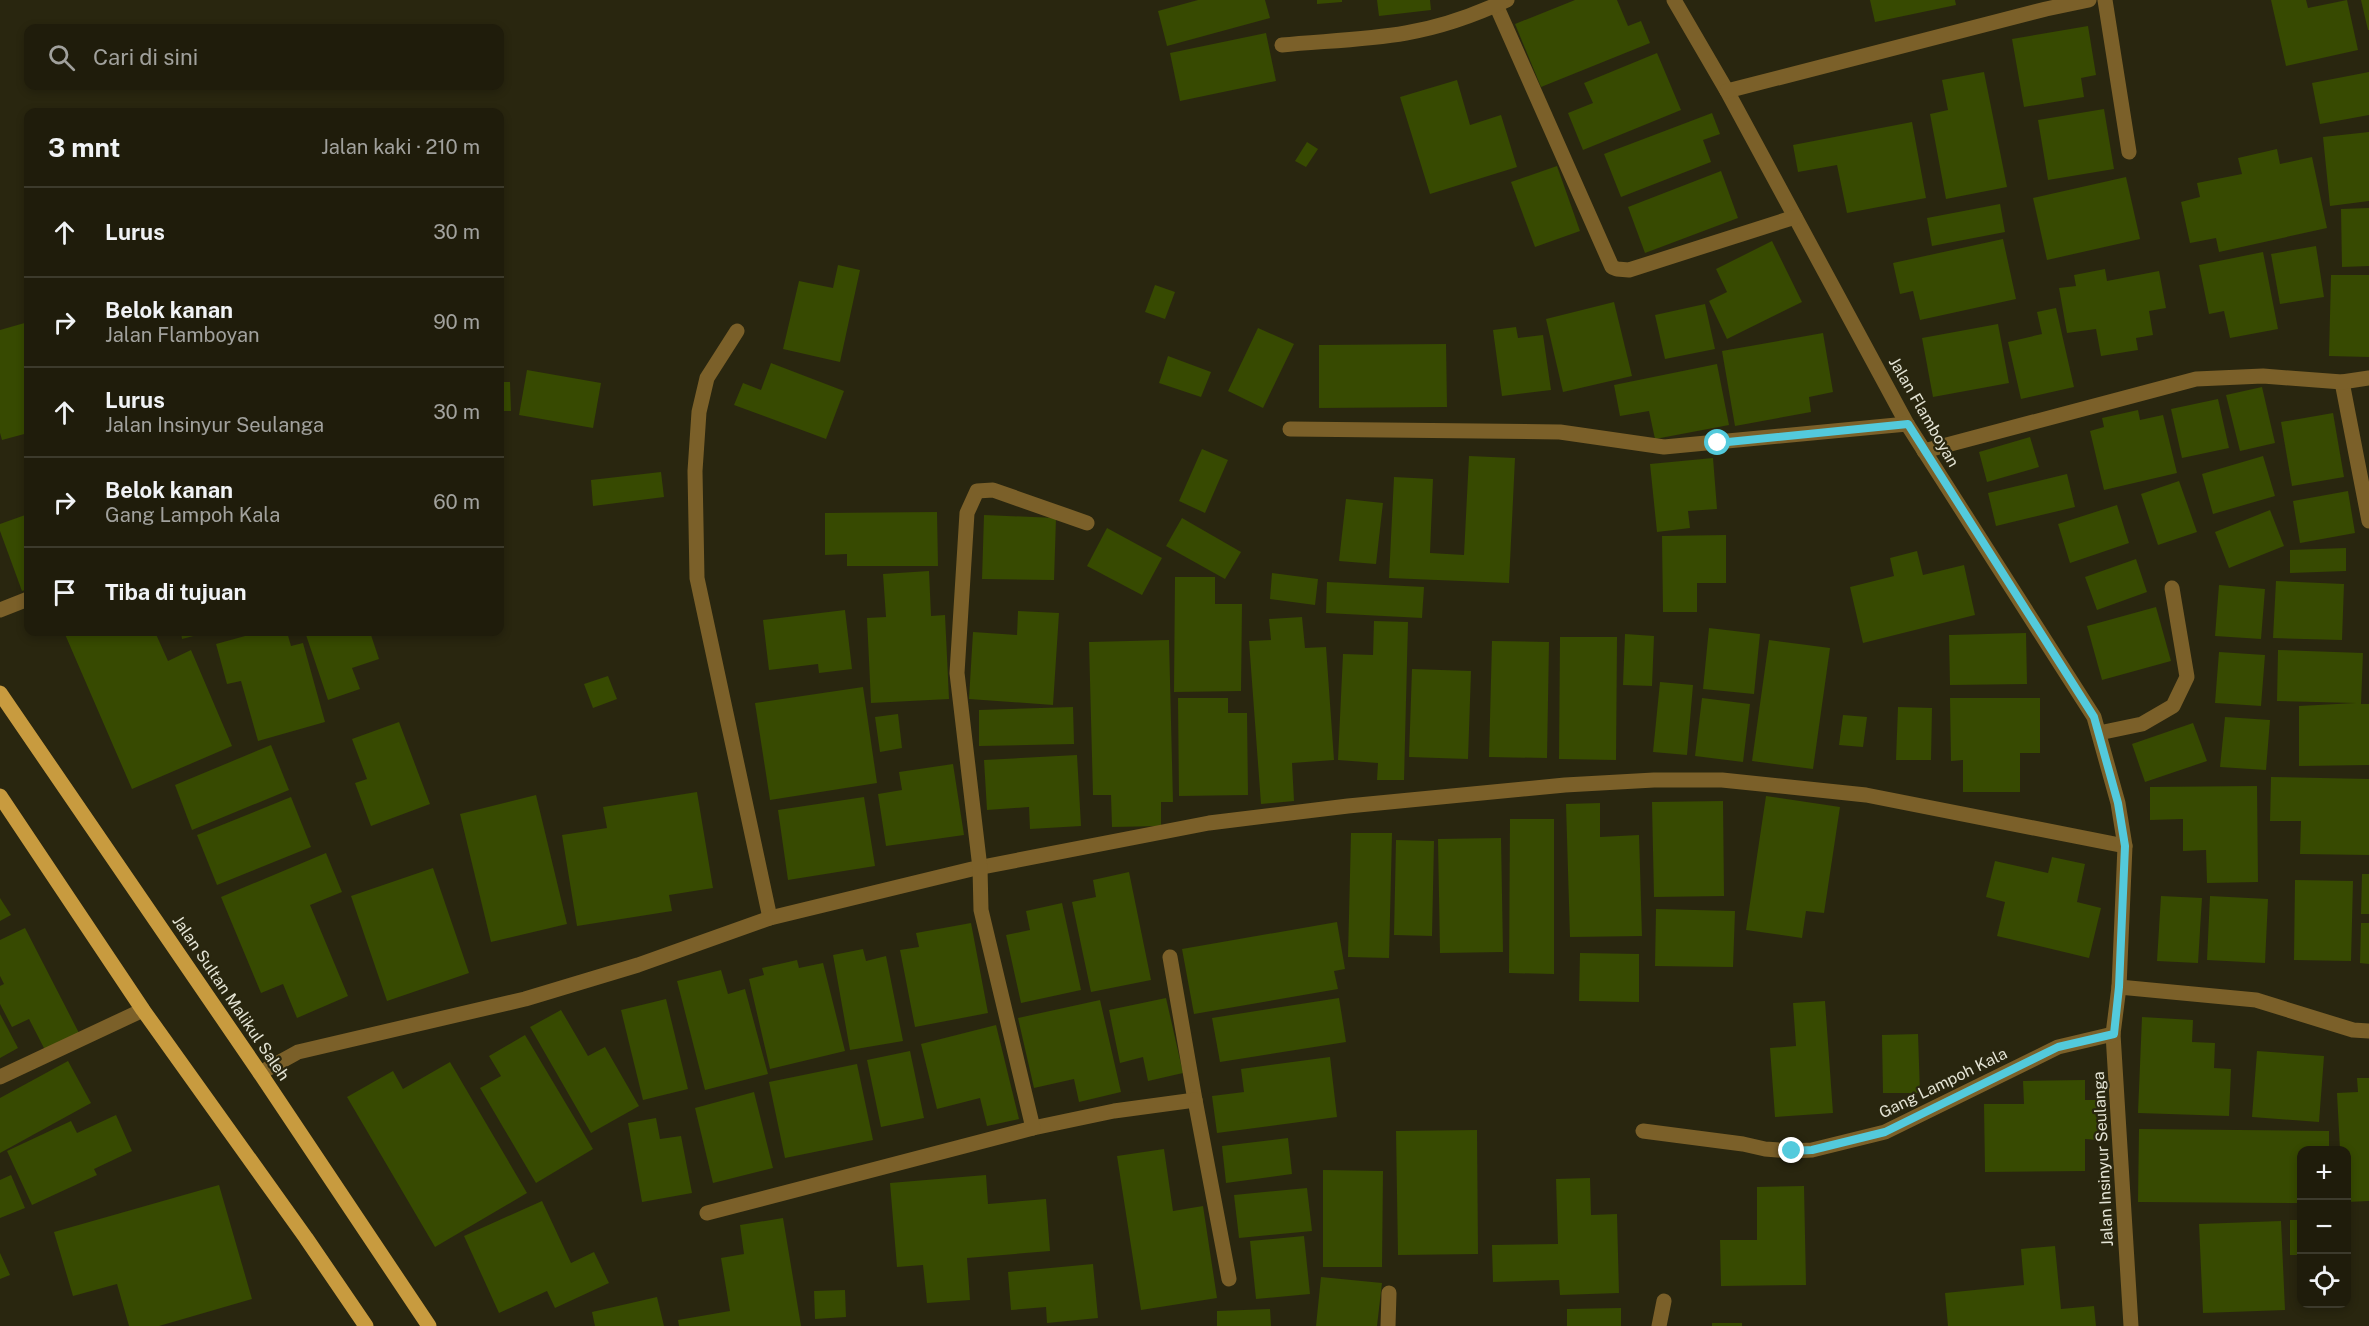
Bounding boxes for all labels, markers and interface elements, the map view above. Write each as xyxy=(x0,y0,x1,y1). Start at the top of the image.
search box xyxy=(24,24,504,90)
icon: search xyxy=(45,41,78,74)
text: Cari di sini xyxy=(93,44,198,70)
text: 3 mnt xyxy=(48,132,120,163)
text: Jalan kaki · 210 m xyxy=(321,135,480,159)
icon: ahead xyxy=(48,216,81,249)
text: Lurus xyxy=(105,219,165,245)
text: 30 m xyxy=(433,220,480,244)
text: Belok kanan xyxy=(105,297,233,323)
icon: right xyxy=(48,306,81,339)
text: 90 m xyxy=(433,310,480,334)
text: Jalan Flamboyan xyxy=(105,323,260,347)
street label: Jalan Flamboyan xyxy=(1885,354,1963,470)
text: Lurus xyxy=(105,387,165,413)
icon: ahead xyxy=(48,396,81,429)
text: 30 m xyxy=(433,400,480,424)
text: Jalan Insinyur Seulanga xyxy=(105,413,324,437)
route start xyxy=(1704,429,1730,455)
text: Belok kanan xyxy=(105,477,233,503)
icon: right xyxy=(48,486,81,519)
text: 60 m xyxy=(433,490,480,514)
text: Gang Lampoh Kala xyxy=(105,503,280,527)
icon: arrive xyxy=(48,576,81,609)
text: Tiba di tujuan xyxy=(105,579,246,605)
street label: Jalan Sultan Malikul Saleh xyxy=(169,912,293,1084)
street label: Gang Lampoh Kala xyxy=(1876,1044,2010,1122)
street label: Jalan Insinyur Seulanga xyxy=(2089,1071,2117,1247)
route end xyxy=(1778,1137,1804,1163)
map controls xyxy=(2297,1146,2351,1308)
button: + xyxy=(2297,1146,2351,1200)
button: − xyxy=(2297,1200,2351,1254)
button: locate xyxy=(2297,1254,2351,1308)

